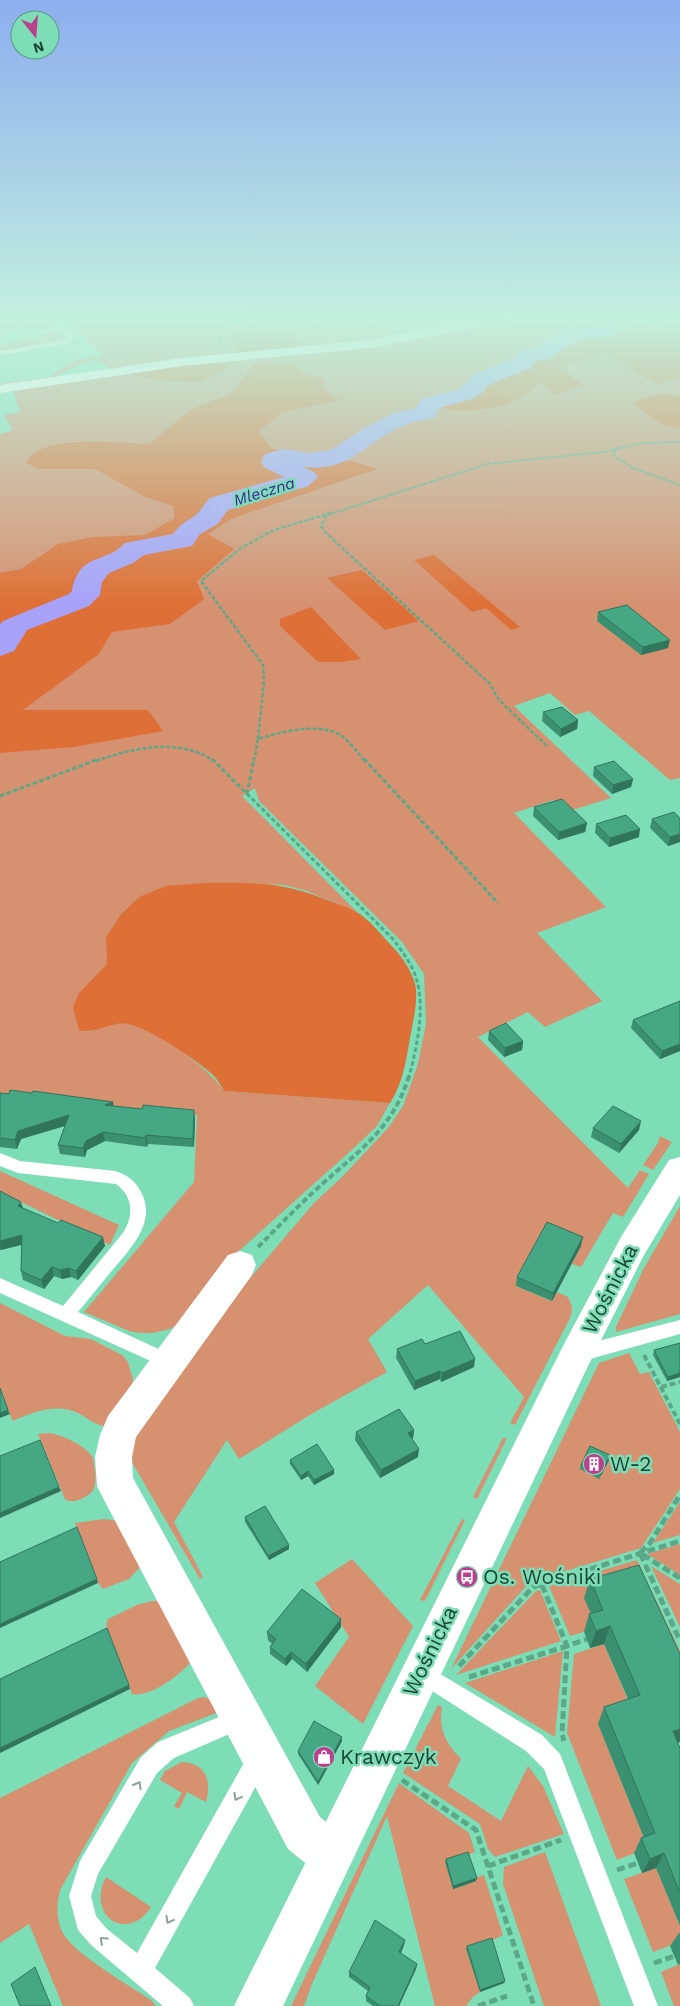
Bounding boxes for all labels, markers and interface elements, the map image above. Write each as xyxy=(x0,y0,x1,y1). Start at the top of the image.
north arrow xyxy=(10,10,60,60)
text: N xyxy=(32,38,46,57)
water label: Mleczna xyxy=(231,473,297,510)
street label: Wośnicka xyxy=(576,1240,643,1338)
place label: W-2 xyxy=(610,1451,652,1476)
building icon: W-2 xyxy=(582,1452,606,1476)
place label: Os. Wośniki xyxy=(483,1564,601,1589)
bus stop icon: Os. Wośniki xyxy=(455,1565,479,1589)
street label: Wośnicka xyxy=(397,1602,462,1700)
place label: Krawczyk xyxy=(340,1744,437,1769)
shop icon: Krawczyk xyxy=(312,1745,336,1769)
one-way arrow xyxy=(132,1781,142,1790)
one-way arrow xyxy=(234,1792,244,1801)
one-way arrow xyxy=(165,1915,175,1924)
one-way arrow xyxy=(99,1936,108,1945)

